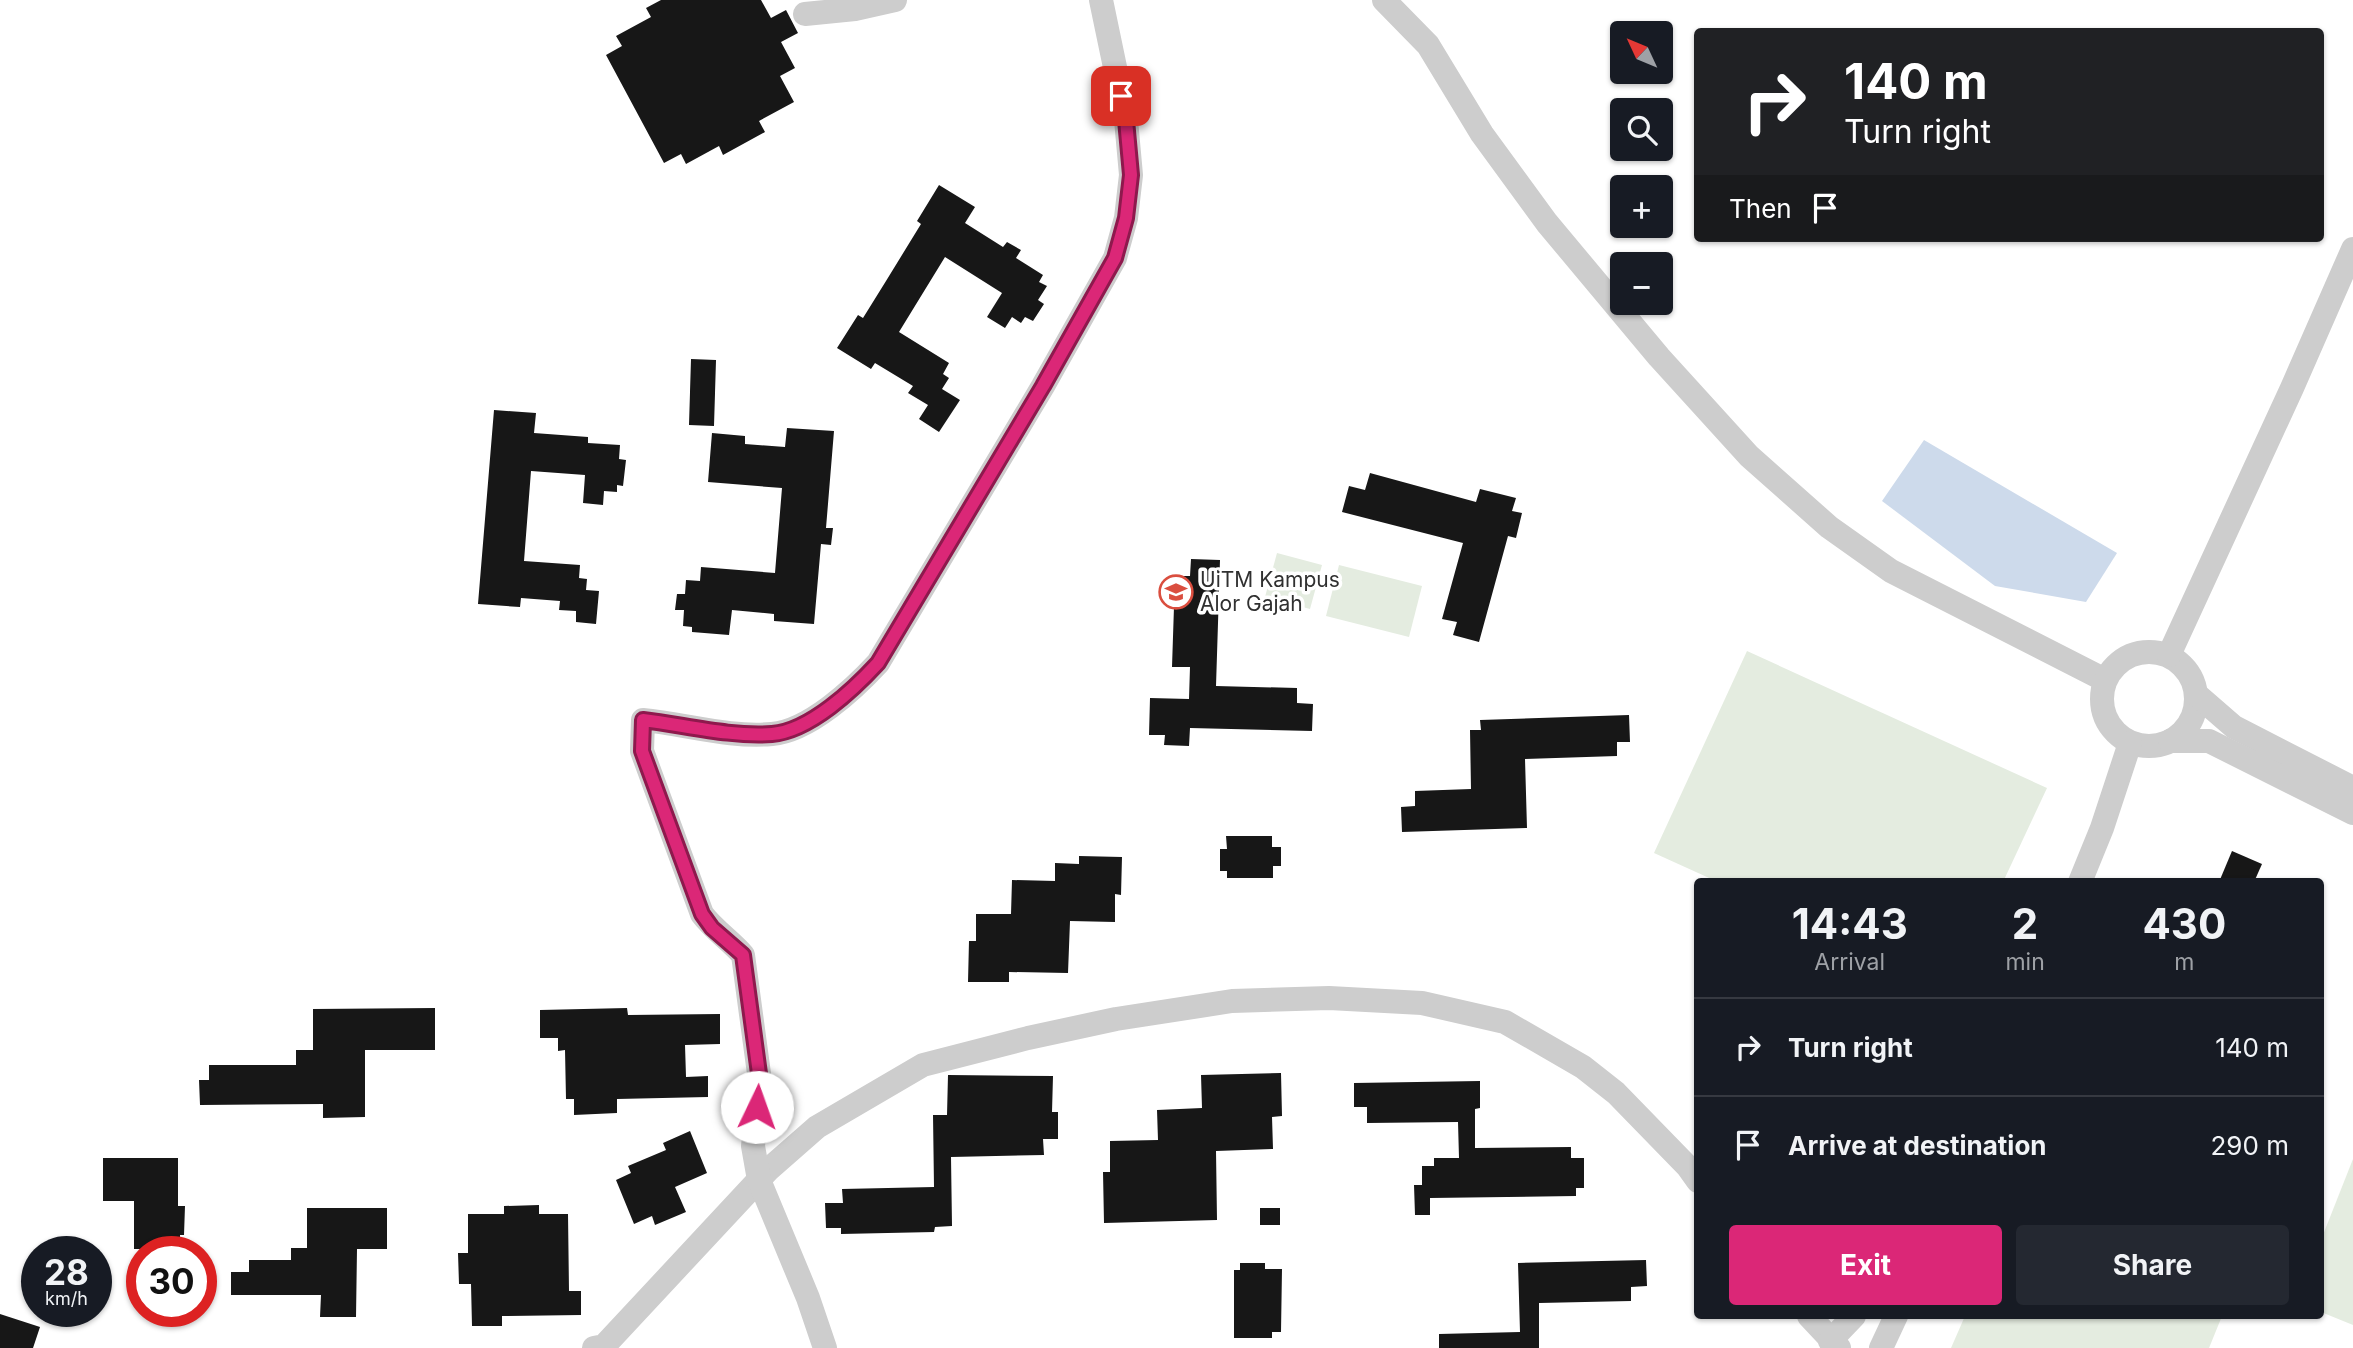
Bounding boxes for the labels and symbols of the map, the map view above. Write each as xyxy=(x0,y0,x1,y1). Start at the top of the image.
north arrow xyxy=(1610,21,1673,84)
pin xyxy=(1091,66,1151,126)
place label: UiTM Kampus Alor Gajah xyxy=(1200,567,1340,616)
school or university icon: UiTM Kampus Alor Gajah xyxy=(1157,573,1195,611)
position arrow xyxy=(720,1070,794,1144)
speed limit sign: 30 xyxy=(126,1236,217,1327)

